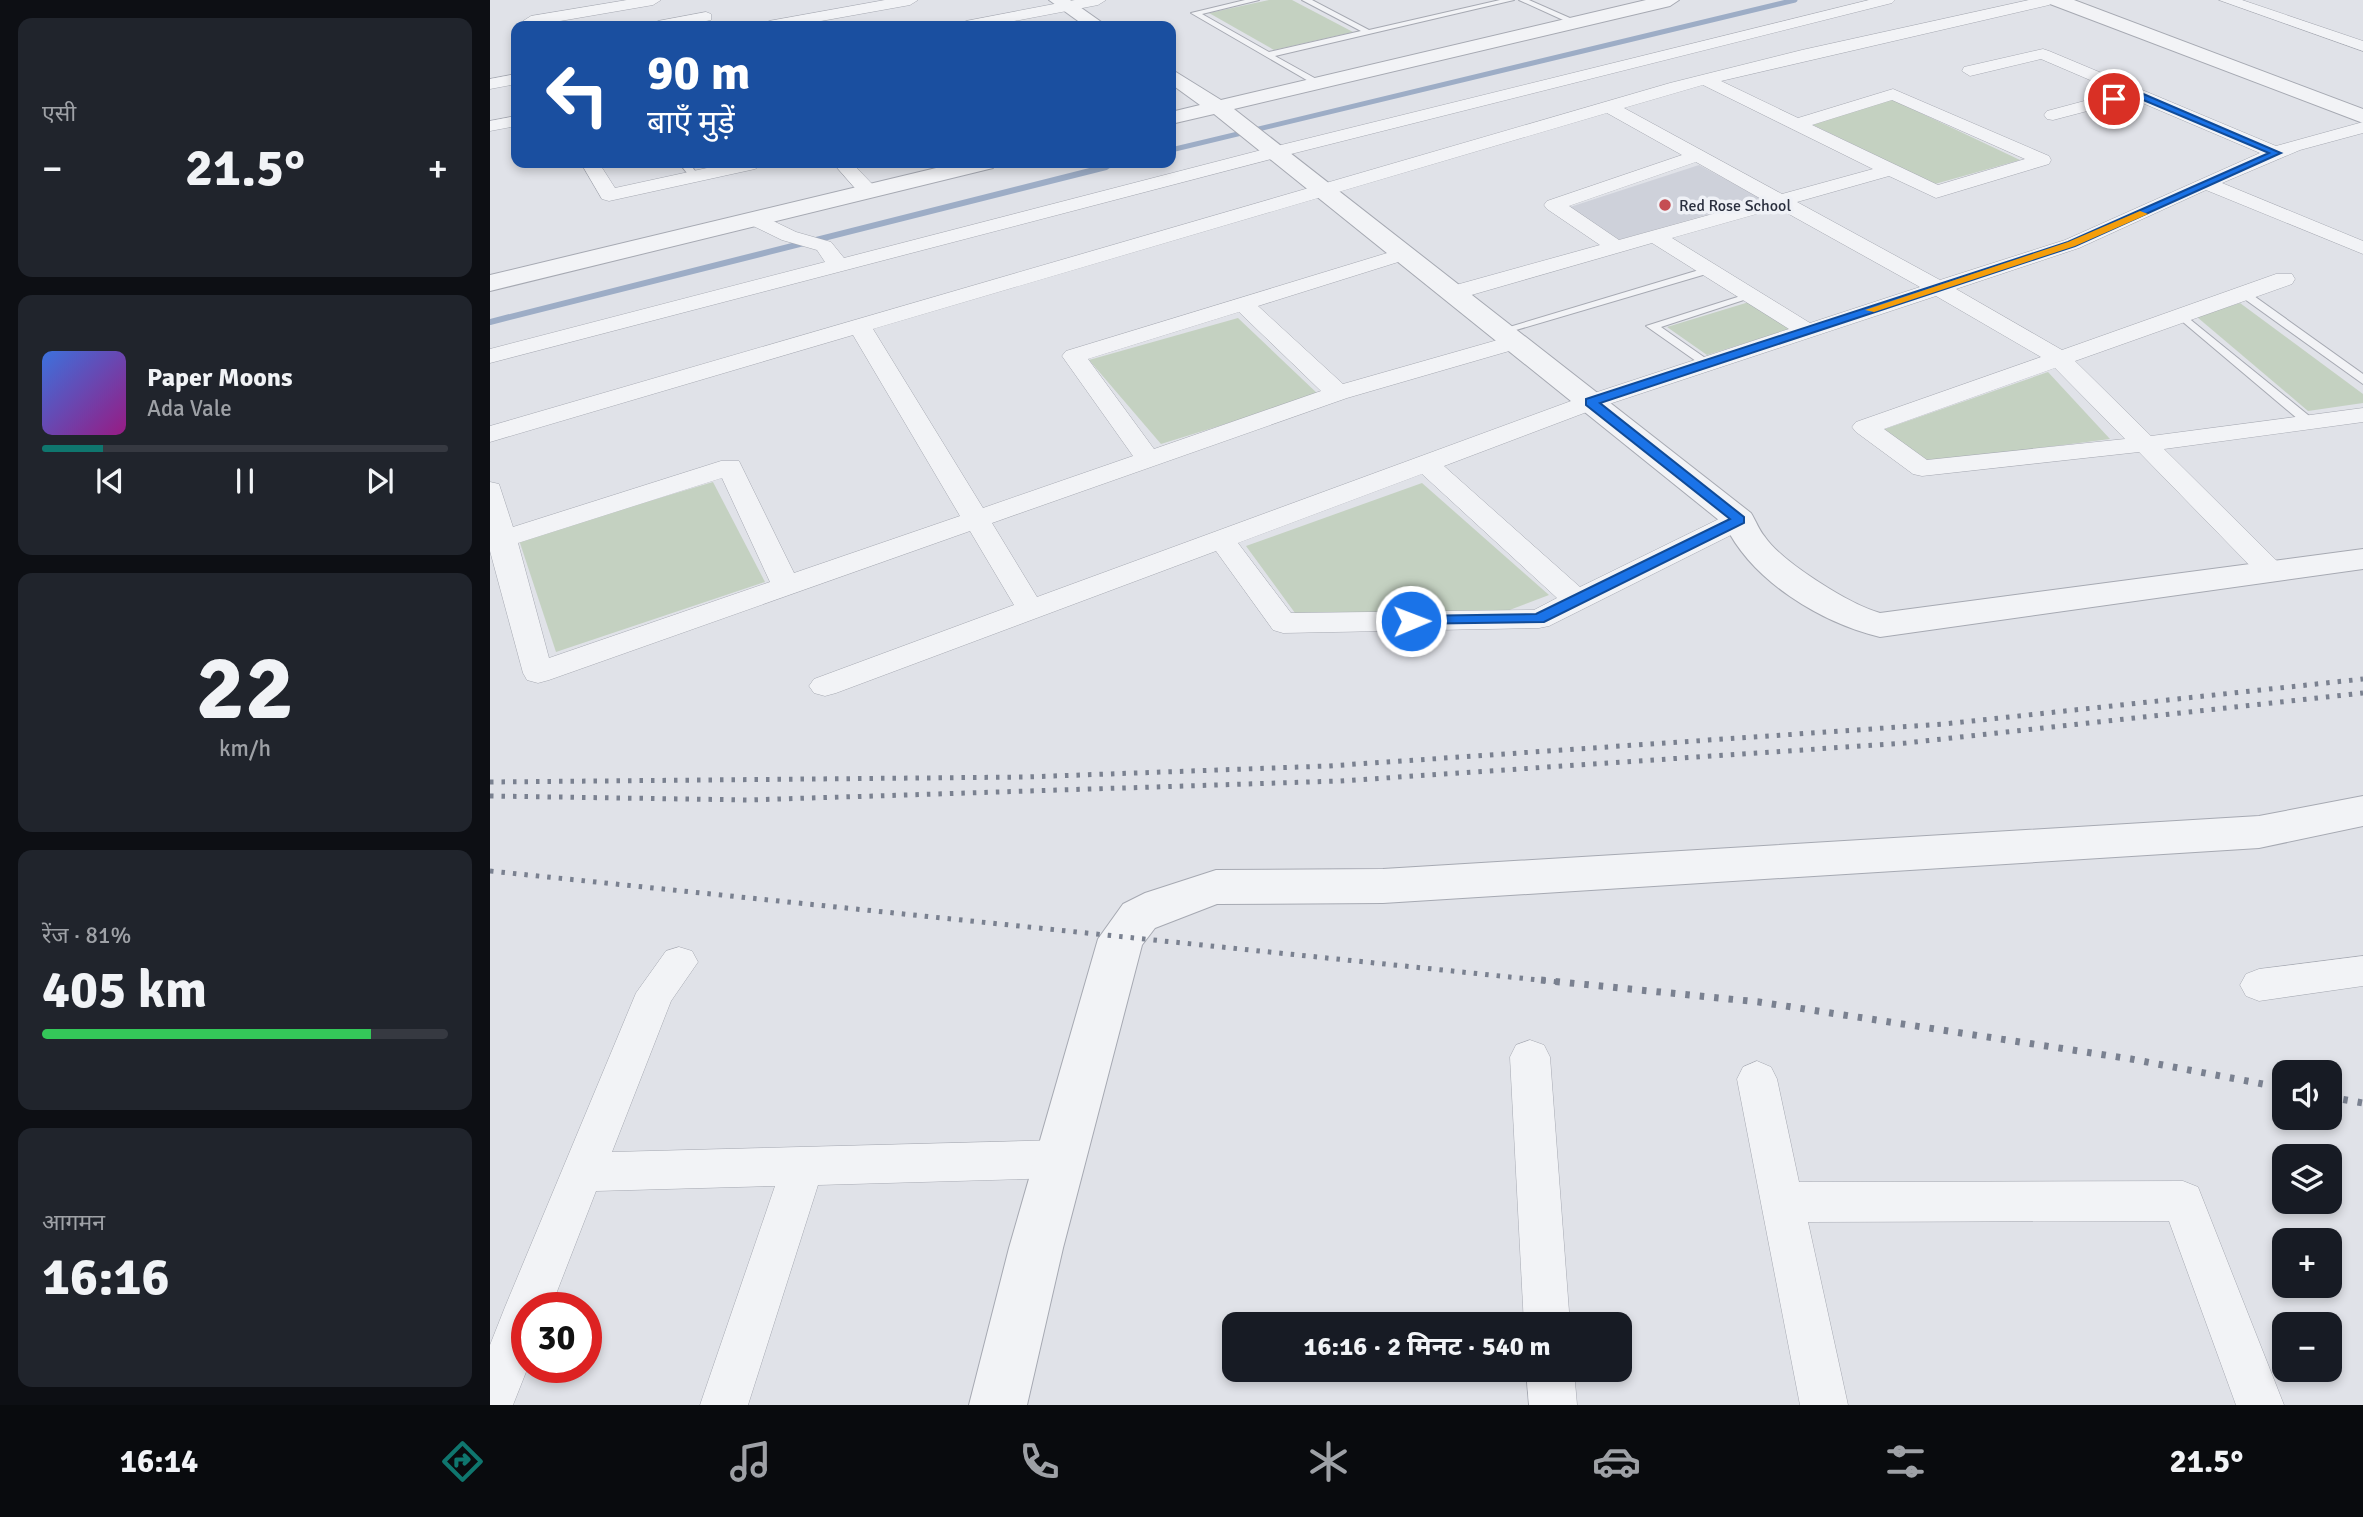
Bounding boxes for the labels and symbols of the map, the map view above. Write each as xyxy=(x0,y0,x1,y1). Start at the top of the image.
pin xyxy=(2084,69,2144,129)
place label: Red Rose School xyxy=(1679,196,1791,216)
marker: Red Rose School xyxy=(1657,197,1673,213)
position arrow xyxy=(1374,584,1448,658)
speed limit sign: 30 xyxy=(511,1292,602,1383)

